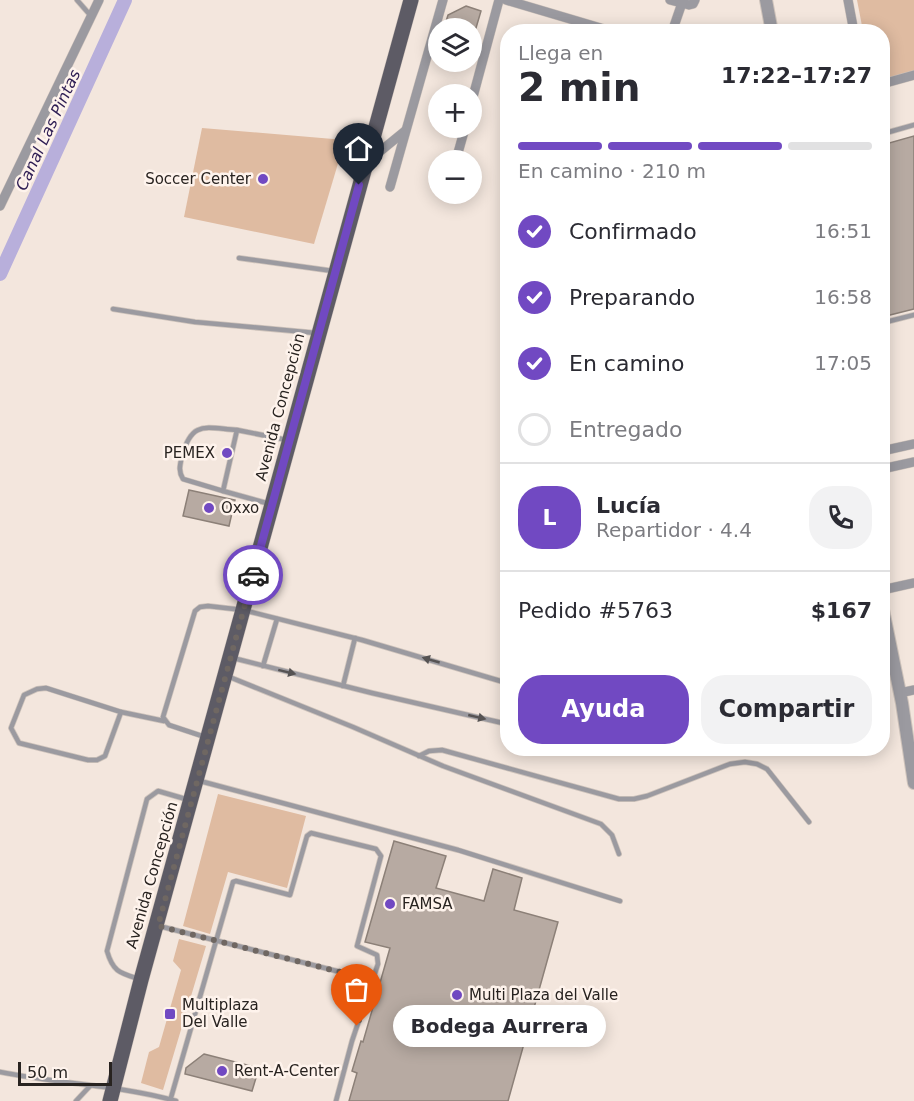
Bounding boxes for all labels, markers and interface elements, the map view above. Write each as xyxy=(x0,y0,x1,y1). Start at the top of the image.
map controls xyxy=(428,18,482,204)
button: layers xyxy=(428,18,482,72)
text: Llega en xyxy=(518,41,603,65)
text: 17:22–17:27 xyxy=(721,63,872,88)
text: 2 min xyxy=(518,65,640,110)
water label: Canal Las Pintas xyxy=(12,67,84,193)
button: + xyxy=(428,84,482,138)
pin xyxy=(333,123,384,185)
icon: home xyxy=(342,132,375,165)
button: − xyxy=(428,150,482,204)
text: En camino · 210 m xyxy=(518,159,706,183)
place label: Soccer Center xyxy=(145,170,252,188)
marker: Soccer Center xyxy=(256,172,270,186)
icon: check xyxy=(518,215,551,248)
text: Confirmado xyxy=(569,219,697,244)
text: 16:51 xyxy=(814,219,872,243)
icon: check xyxy=(518,281,551,314)
text: Preparando xyxy=(569,285,695,310)
text: 16:58 xyxy=(814,285,872,309)
street label: Avenida Concepción xyxy=(252,331,308,483)
icon: check xyxy=(518,347,551,380)
text: En camino xyxy=(569,351,684,376)
text: 17:05 xyxy=(814,351,872,375)
text: Entregado xyxy=(569,417,682,442)
place label: PEMEX xyxy=(164,444,215,462)
marker: PEMEX xyxy=(220,446,234,460)
button: phone xyxy=(809,486,872,549)
text: Lucía xyxy=(596,493,661,518)
place label: Oxxo xyxy=(221,499,259,517)
marker: Oxxo xyxy=(202,501,216,515)
text: L xyxy=(542,505,557,530)
text: Repartidor · 4.4 xyxy=(596,518,752,542)
courier xyxy=(223,545,283,605)
icon: car xyxy=(237,559,270,592)
text: Pedido #5763 xyxy=(518,598,673,623)
text: $167 xyxy=(811,598,872,623)
one-way arrow xyxy=(422,655,440,664)
one-way arrow xyxy=(278,668,296,678)
button: Ayuda xyxy=(518,675,689,744)
button: Compartir xyxy=(701,675,872,744)
one-way arrow xyxy=(468,713,486,723)
street label: Avenida Concepción xyxy=(122,800,182,950)
place label: FAMSA xyxy=(402,895,453,913)
marker: FAMSA xyxy=(383,897,397,911)
pin xyxy=(331,964,382,1026)
icon: bag xyxy=(340,973,373,1006)
place label: Multi Plaza del Valle xyxy=(469,986,618,1004)
marker: Multi Plaza del Valle xyxy=(450,988,464,1002)
place label: Multiplaza Del Valle xyxy=(182,996,259,1031)
callout: Bodega Aurrera xyxy=(393,1005,606,1047)
marker: Multiplaza Del Valle xyxy=(163,1007,177,1021)
text: Bodega Aurrera xyxy=(410,1014,589,1038)
scale bar xyxy=(18,1059,112,1086)
place label: Rent-A-Center xyxy=(234,1062,340,1080)
text: 50 m xyxy=(27,1063,68,1082)
marker: Rent-A-Center xyxy=(215,1064,229,1078)

